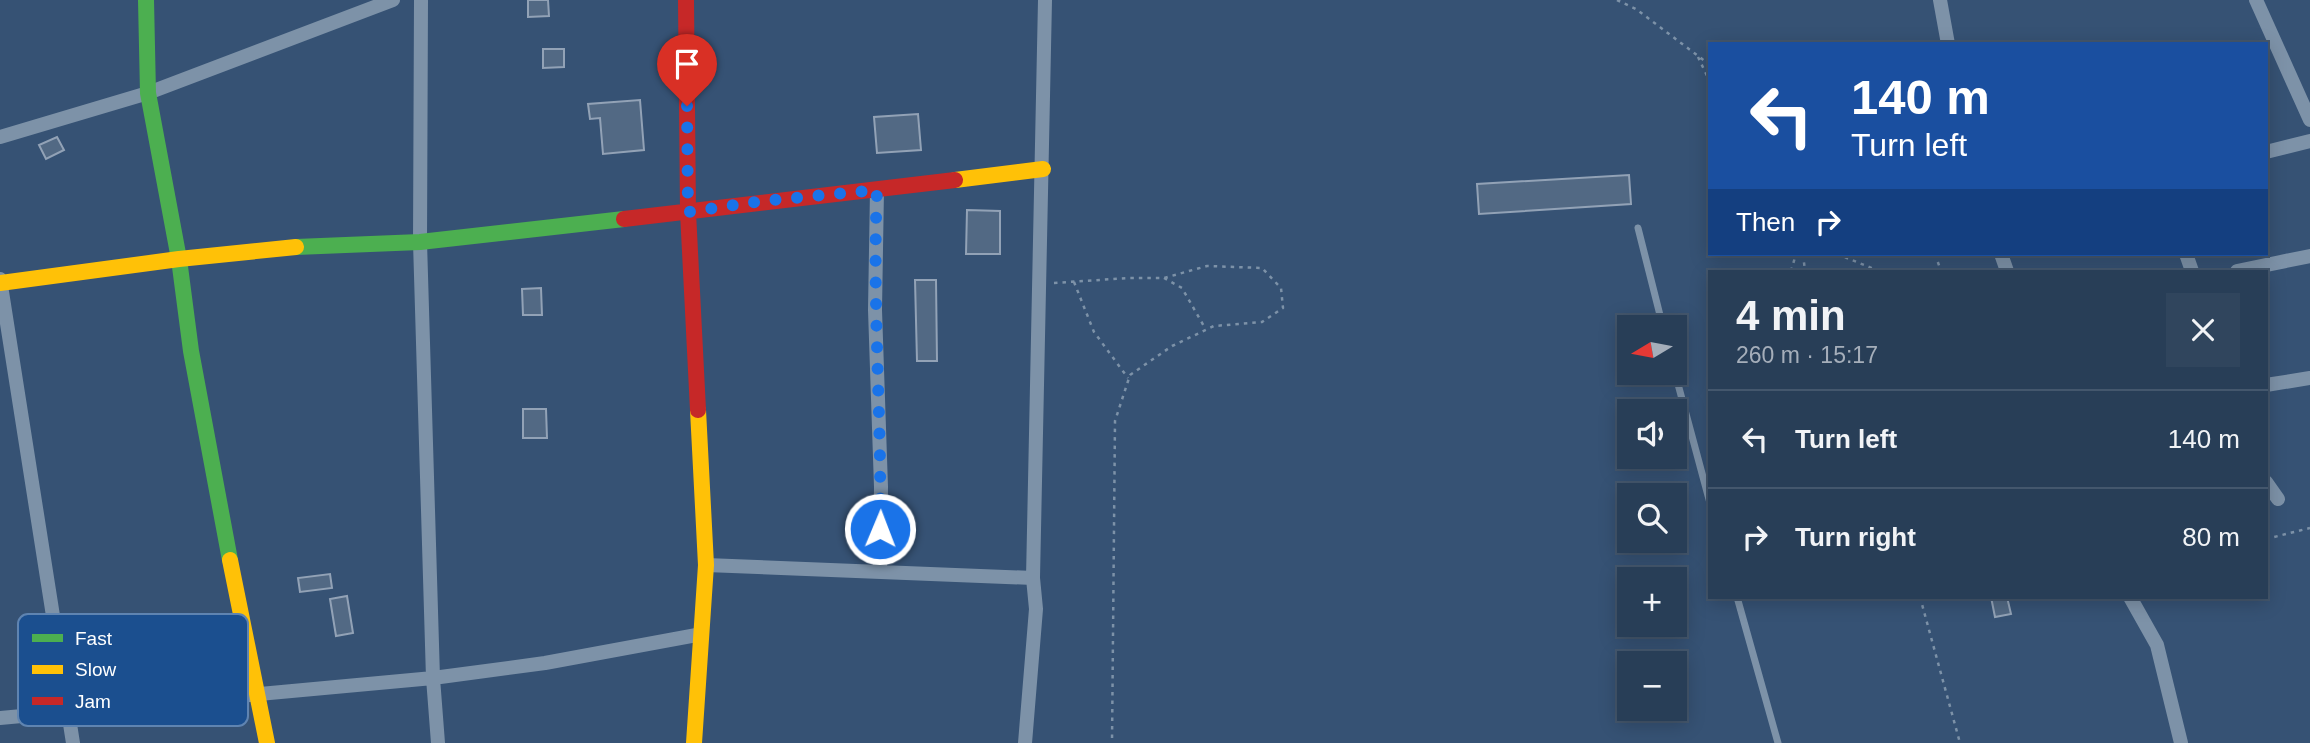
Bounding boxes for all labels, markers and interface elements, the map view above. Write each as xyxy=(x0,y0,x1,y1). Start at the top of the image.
pin xyxy=(657,34,717,106)
icon: arrive xyxy=(668,45,706,83)
icon: left xyxy=(1736,70,1827,161)
text: 140 m xyxy=(1851,70,1990,124)
text: Turn left xyxy=(1851,127,1967,163)
icon: right xyxy=(1809,203,1847,241)
text: Then xyxy=(1736,207,1795,237)
text: 4 min xyxy=(1736,292,1846,339)
button: close xyxy=(2166,293,2240,367)
north arrow xyxy=(1617,315,1687,385)
map controls xyxy=(1617,315,1687,721)
text: 260 m · 15:17 xyxy=(1736,342,1878,368)
button: sound xyxy=(1617,399,1687,469)
icon: left xyxy=(1736,420,1774,458)
text: Turn left xyxy=(1795,424,1897,454)
text: 140 m xyxy=(2168,424,2240,454)
button: search xyxy=(1617,483,1687,553)
position arrow xyxy=(843,492,917,566)
icon: right xyxy=(1736,518,1774,556)
text: Turn right xyxy=(1795,522,1916,552)
text: 80 m xyxy=(2182,522,2240,552)
button: + xyxy=(1617,567,1687,637)
legend xyxy=(18,614,248,726)
text: Fast xyxy=(75,628,113,649)
button: − xyxy=(1617,651,1687,721)
text: Slow xyxy=(75,659,116,680)
text: Jam xyxy=(75,691,111,712)

